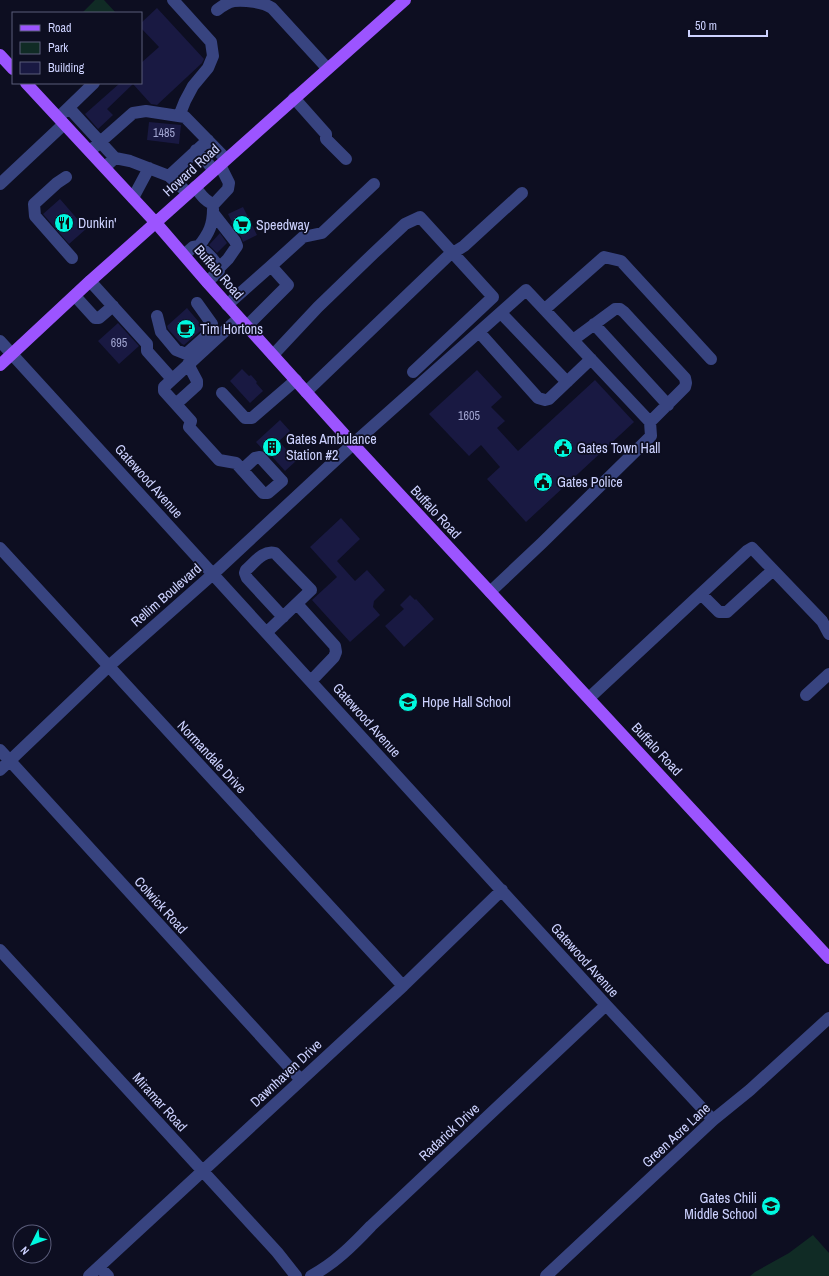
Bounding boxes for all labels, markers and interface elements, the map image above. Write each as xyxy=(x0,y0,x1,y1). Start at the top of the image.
legend xyxy=(12,12,142,84)
scale bar xyxy=(689,12,767,38)
text: 50 m xyxy=(695,18,717,34)
text: Road xyxy=(48,20,72,36)
text: Park xyxy=(48,40,68,56)
text: Building xyxy=(48,60,85,76)
house number: 1485 xyxy=(153,125,175,141)
street label: Howard Road xyxy=(159,140,223,200)
restaurant icon: Dunkin' xyxy=(53,212,75,234)
place label: Dunkin' xyxy=(78,214,117,232)
supermarket icon: Speedway xyxy=(231,214,253,236)
place label: Speedway xyxy=(256,216,310,234)
street label: Buffalo Road xyxy=(190,241,248,303)
cafe icon: Tim Hortons xyxy=(175,318,197,340)
place label: Tim Hortons xyxy=(200,320,263,338)
house number: 695 xyxy=(111,335,128,351)
house number: 1605 xyxy=(458,408,480,424)
place label: Gates Ambulance Station #2 xyxy=(286,430,377,464)
building icon: Gates Ambulance Station #2 xyxy=(261,436,283,458)
public building icon: Gates Town Hall xyxy=(552,437,574,459)
place label: Gates Town Hall xyxy=(577,439,660,457)
street label: Gatewood Avenue xyxy=(111,440,187,522)
public building icon: Gates Police xyxy=(532,471,554,493)
place label: Gates Police xyxy=(557,473,623,491)
street label: Buffalo Road xyxy=(407,482,465,542)
street label: Rellim Boulevard xyxy=(127,560,205,630)
street label: Gatewood Avenue xyxy=(329,679,405,761)
school or university icon: Hope Hall School xyxy=(397,691,419,713)
place label: Hope Hall School xyxy=(422,693,511,711)
street label: Normandale Drive xyxy=(174,717,250,797)
street label: Buffalo Road xyxy=(628,719,686,779)
street label: Colwick Road xyxy=(131,873,191,937)
street label: Gatewood Avenue xyxy=(547,919,623,1001)
street label: Dawnhaven Drive xyxy=(246,1035,326,1111)
street label: Miramar Road xyxy=(129,1069,191,1135)
street label: Radarick Drive xyxy=(415,1099,483,1165)
street label: Green Acre Lane xyxy=(638,1099,714,1171)
place label: Gates Chili Middle School xyxy=(684,1189,757,1223)
school or university icon: Gates Chili Middle School xyxy=(760,1195,782,1217)
north arrow xyxy=(12,1224,52,1264)
text: N xyxy=(17,1244,32,1258)

